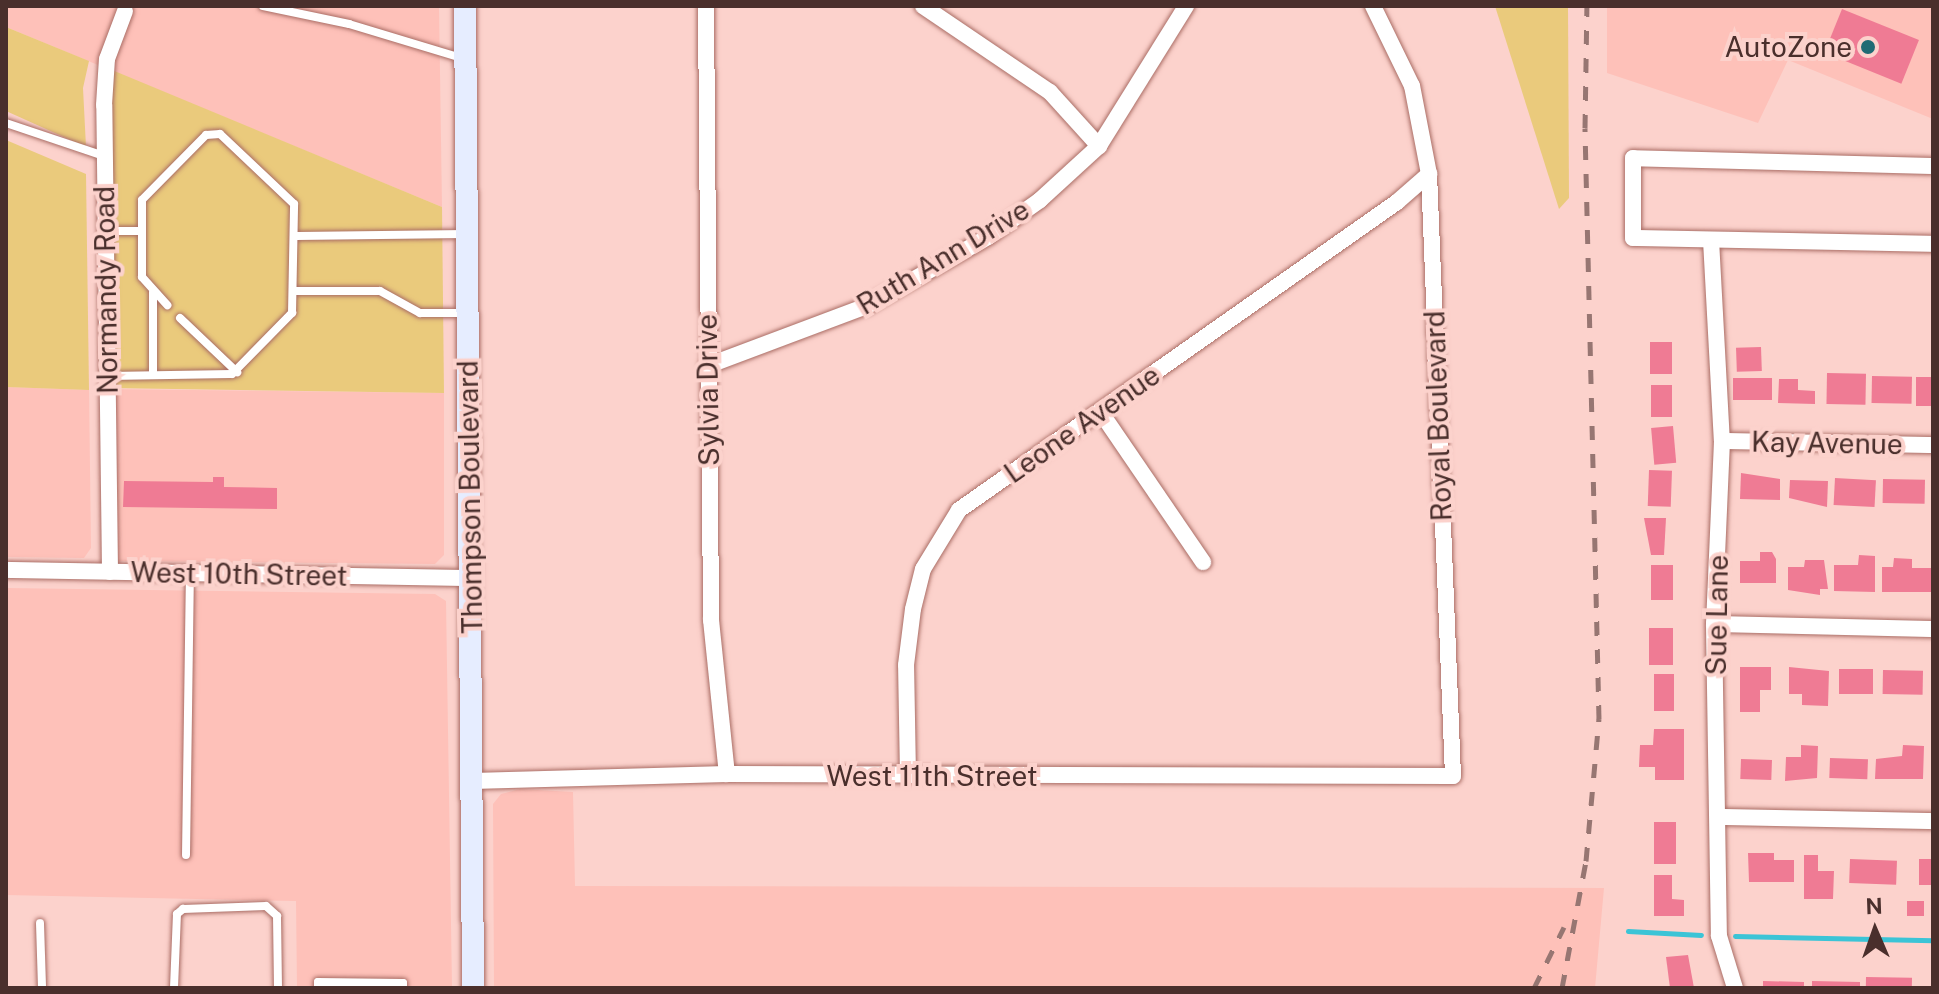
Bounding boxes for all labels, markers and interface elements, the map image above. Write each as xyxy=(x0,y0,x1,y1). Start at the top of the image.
place label: AutoZone xyxy=(1724,30,1852,64)
marker: AutoZone xyxy=(1859,38,1877,56)
street label: Normandy Road xyxy=(87,186,125,394)
street label: Ruth Ann Drive xyxy=(851,192,1035,322)
street label: Royal Boulevard xyxy=(1418,310,1458,522)
street label: Sylvia Drive xyxy=(690,314,726,466)
street label: Leone Avenue xyxy=(998,358,1166,490)
street label: Thompson Boulevard xyxy=(451,360,489,634)
street label: Kay Avenue xyxy=(1751,425,1903,461)
street label: Sue Lane xyxy=(1699,554,1735,676)
street label: West 10th Street xyxy=(130,555,348,593)
street label: West 11th Street xyxy=(826,759,1038,793)
north arrow xyxy=(1835,890,1915,970)
text: N xyxy=(1865,893,1883,919)

